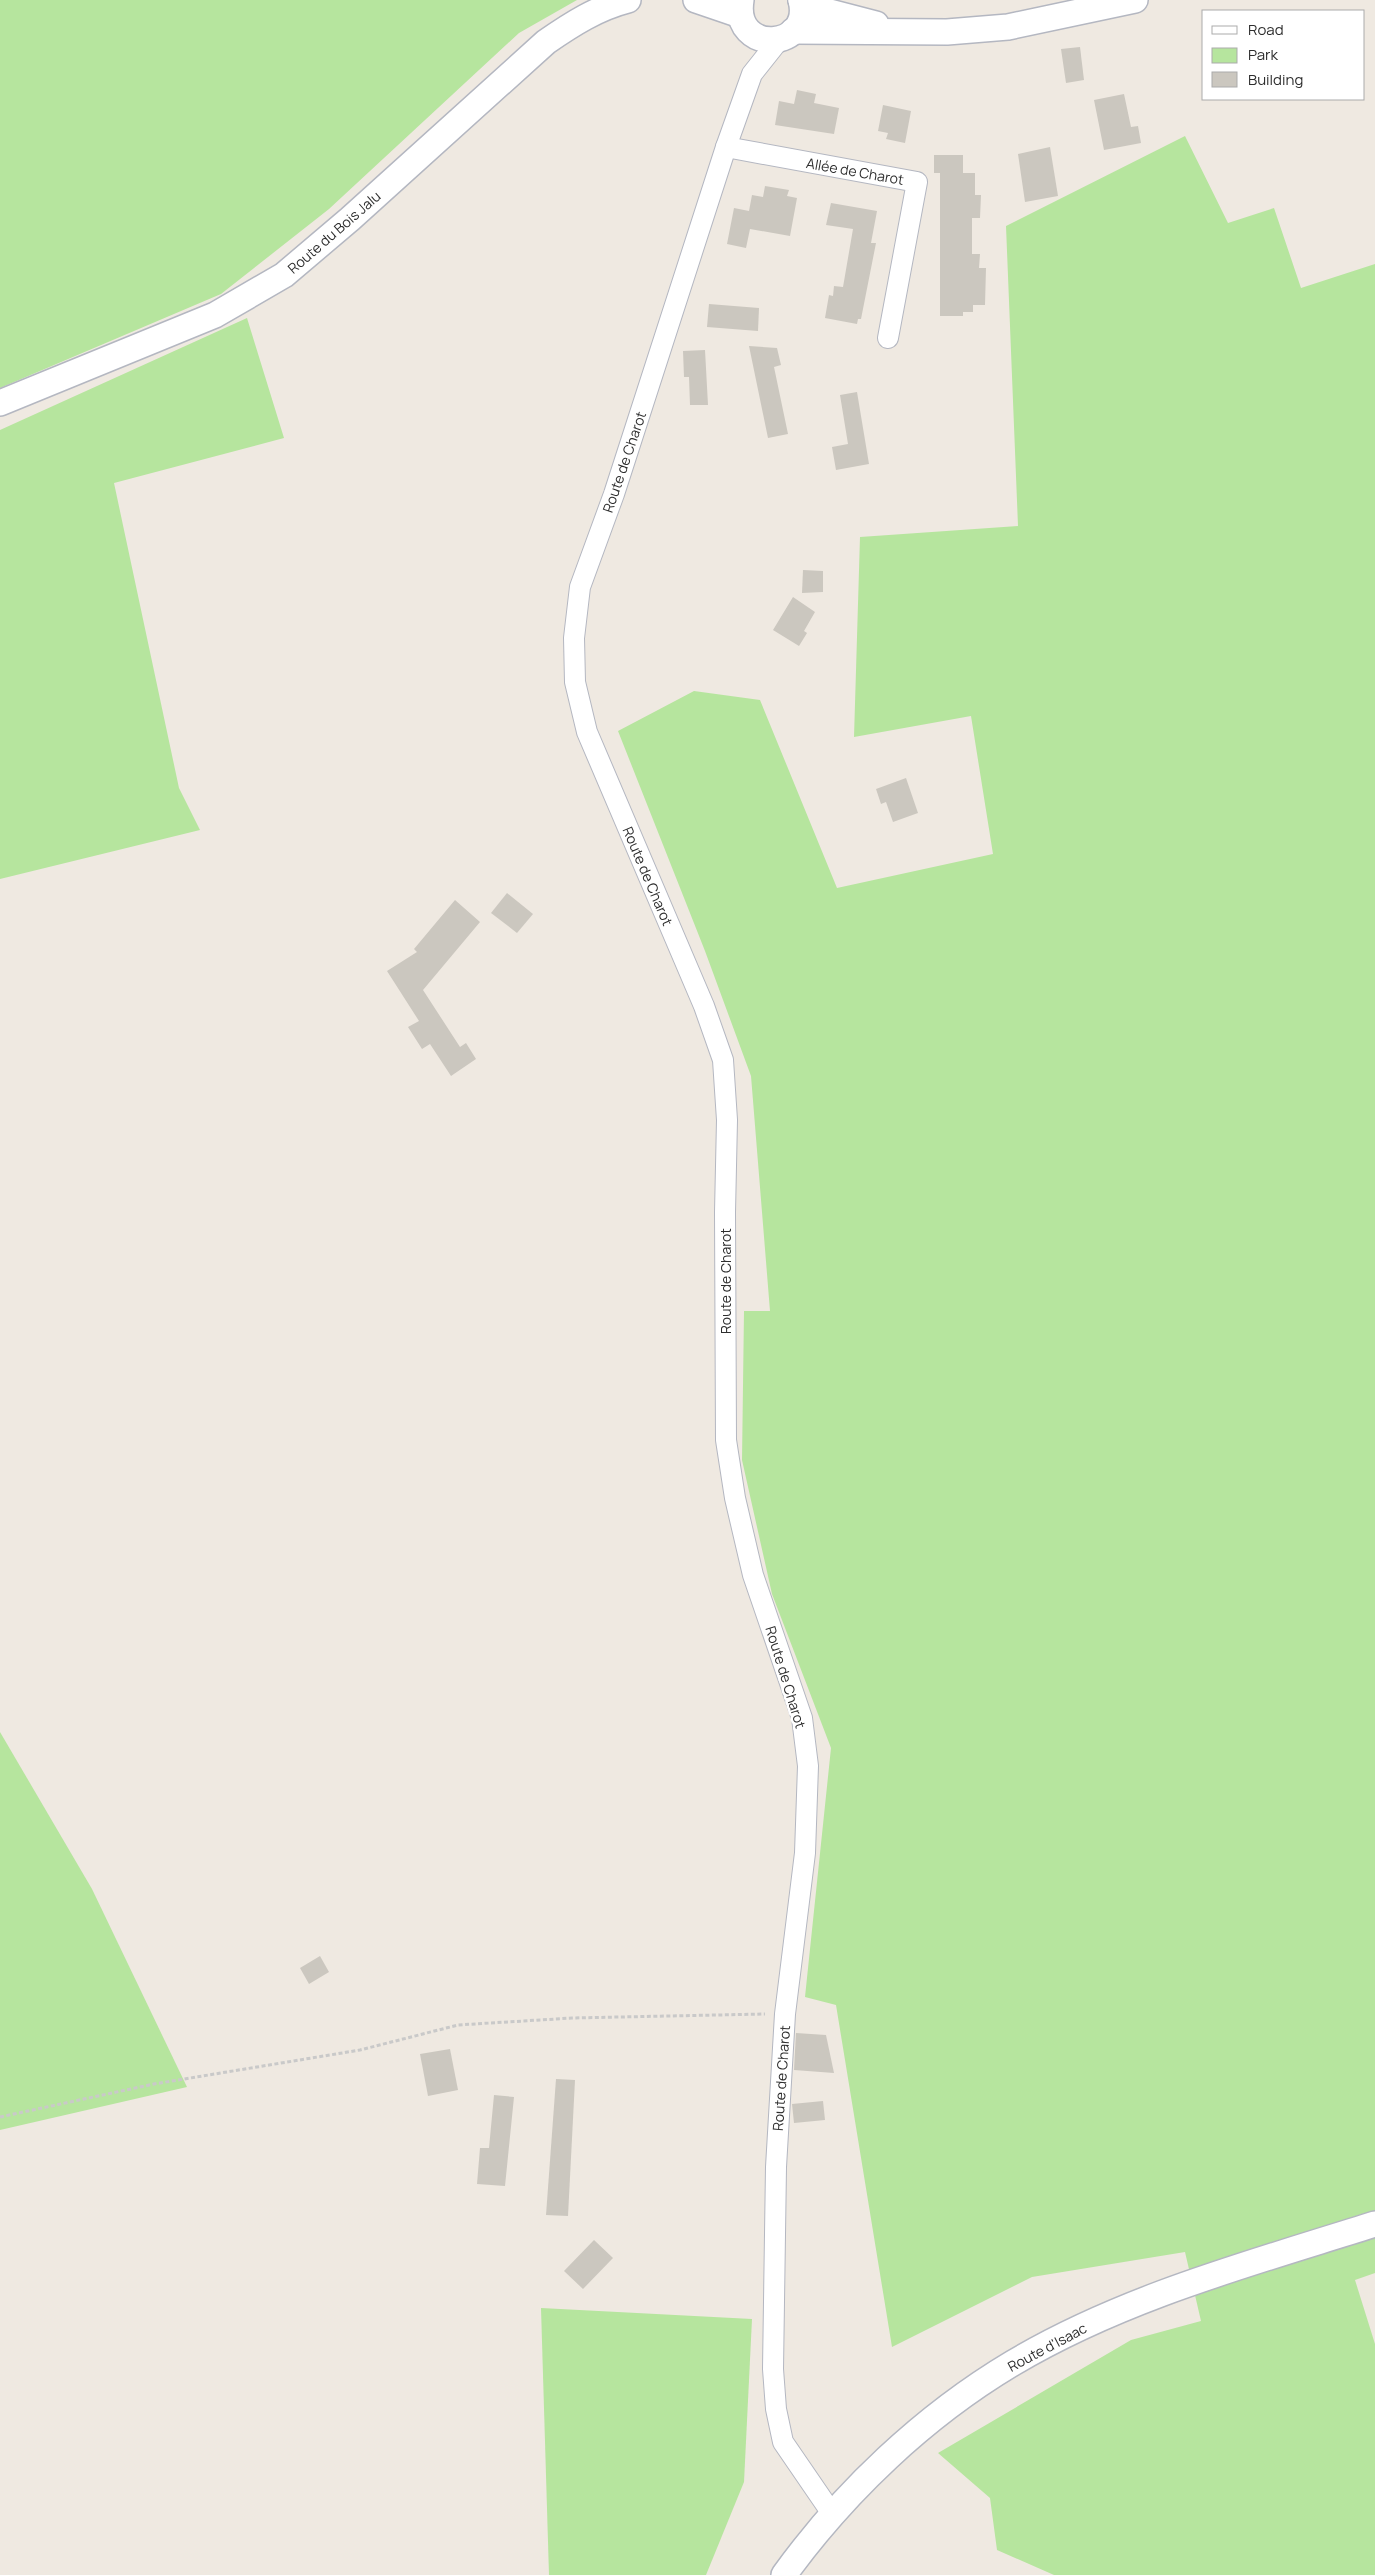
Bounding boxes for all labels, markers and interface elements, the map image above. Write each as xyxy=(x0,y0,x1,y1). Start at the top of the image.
legend xyxy=(1202,10,1365,100)
text: Road xyxy=(1248,19,1284,40)
text: Park xyxy=(1248,44,1278,65)
text: Building xyxy=(1248,69,1303,90)
street label: Allée de Charot xyxy=(805,153,906,189)
street label: Route du Bois Jalu xyxy=(284,186,384,278)
street label: Route de Charot xyxy=(598,408,650,515)
street label: Route de Charot xyxy=(619,824,678,929)
street label: Route de Charot xyxy=(716,1228,735,1334)
street label: Route de Charot xyxy=(761,1624,811,1731)
street label: Route de Charot xyxy=(768,2024,794,2131)
street label: Route d'Isaac xyxy=(1004,2318,1090,2376)

